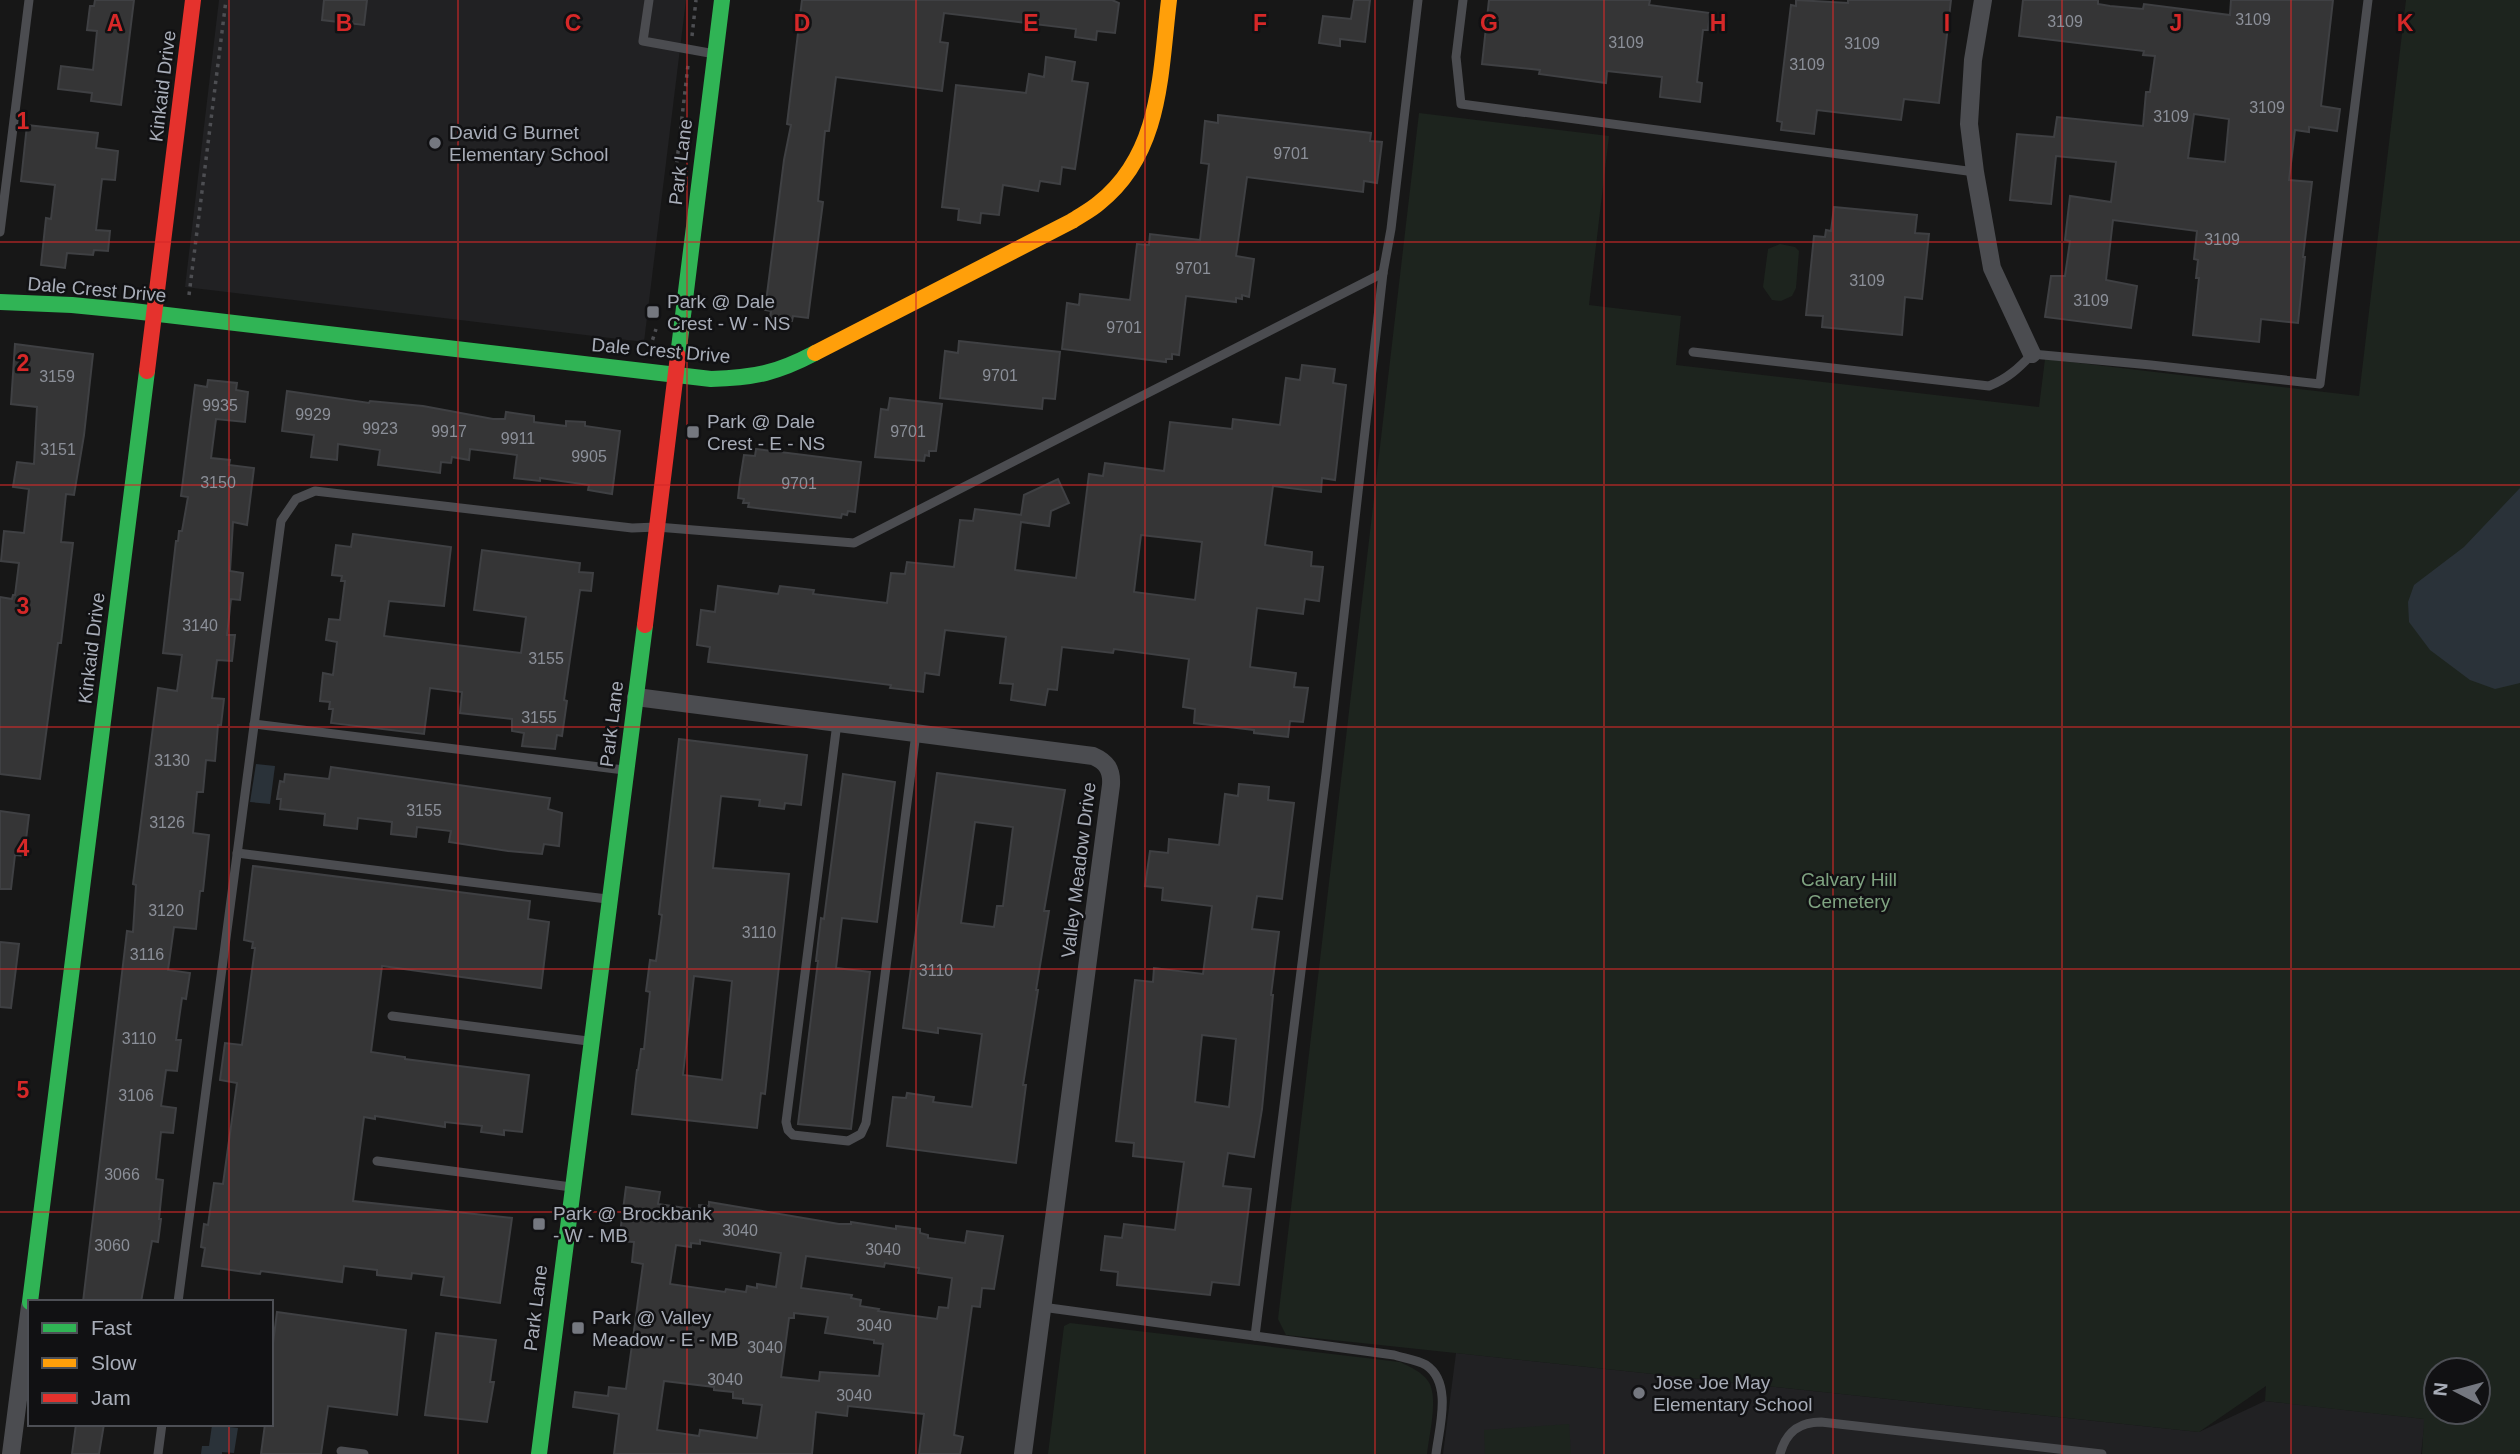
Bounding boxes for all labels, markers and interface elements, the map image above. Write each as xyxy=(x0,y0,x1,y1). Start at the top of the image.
text: A xyxy=(107,10,123,36)
text: B xyxy=(336,10,352,36)
text: C xyxy=(565,10,581,36)
text: D xyxy=(794,10,810,36)
text: E xyxy=(1023,10,1039,36)
text: F xyxy=(1253,10,1267,36)
text: G xyxy=(1480,10,1498,36)
text: H xyxy=(1710,10,1726,36)
text: I xyxy=(1944,10,1950,36)
text: J xyxy=(2170,10,2182,36)
text: K xyxy=(2397,10,2414,36)
house number: 3109 xyxy=(2235,11,2271,28)
house number: 3109 xyxy=(2047,13,2083,30)
street label: Kinkaid Drive xyxy=(145,29,180,143)
house number: 3109 xyxy=(1608,34,1644,51)
house number: 3109 xyxy=(1844,35,1880,52)
house number: 3109 xyxy=(1789,56,1825,73)
house number: 3109 xyxy=(2249,99,2285,116)
text: 1 xyxy=(17,108,30,134)
house number: 3109 xyxy=(2153,108,2189,125)
street label: Park Lane xyxy=(665,118,696,206)
place label: David G Burnet Elementary School xyxy=(449,122,608,165)
marker: David G Burnet Elementary School xyxy=(427,135,443,151)
house number: 9701 xyxy=(1273,145,1309,162)
house number: 3109 xyxy=(2204,231,2240,248)
house number: 9701 xyxy=(1175,260,1211,277)
house number: 3109 xyxy=(1849,272,1885,289)
street label: Dale Crest Drive xyxy=(27,273,167,306)
place label: Park @ Dale Crest - W - NS xyxy=(667,291,791,334)
house number: 3109 xyxy=(2073,292,2109,309)
marker: Park @ Dale Crest - W - NS xyxy=(645,304,661,320)
house number: 9701 xyxy=(1106,319,1142,336)
street label: Dale Crest Drive xyxy=(591,334,731,367)
text: 2 xyxy=(17,350,29,376)
house number: 9701 xyxy=(982,367,1018,384)
house number: 3159 xyxy=(39,368,75,385)
house number: 9935 xyxy=(202,397,238,414)
house number: 9929 xyxy=(295,406,331,423)
place label: Park @ Dale Crest - E - NS xyxy=(707,411,825,454)
house number: 9923 xyxy=(362,420,398,437)
house number: 9917 xyxy=(431,423,467,440)
house number: 9701 xyxy=(890,423,926,440)
marker: Park @ Dale Crest - E - NS xyxy=(685,424,701,440)
house number: 9911 xyxy=(501,430,535,447)
house number: 3151 xyxy=(40,441,76,458)
house number: 9905 xyxy=(571,448,607,465)
house number: 3150 xyxy=(200,474,236,491)
house number: 9701 xyxy=(781,475,817,492)
street label: Kinkaid Drive xyxy=(74,591,109,705)
text: 3 xyxy=(17,593,29,619)
house number: 3140 xyxy=(182,617,218,634)
house number: 3155 xyxy=(528,650,564,667)
street label: Park Lane xyxy=(596,680,627,768)
house number: 3155 xyxy=(521,709,557,726)
house number: 3130 xyxy=(154,752,190,769)
street label: Valley Meadow Drive xyxy=(1057,781,1100,959)
house number: 3155 xyxy=(406,802,442,819)
house number: 3126 xyxy=(149,814,185,831)
text: 4 xyxy=(17,835,30,861)
park label: Calvary Hill Cemetery xyxy=(1801,869,1897,912)
house number: 3120 xyxy=(148,902,184,919)
house number: 3110 xyxy=(742,924,776,941)
house number: 3116 xyxy=(130,946,164,963)
house number: 3110 xyxy=(919,962,953,979)
house number: 3110 xyxy=(122,1030,156,1047)
text: 5 xyxy=(17,1077,30,1103)
house number: 3106 xyxy=(118,1087,154,1104)
house number: 3066 xyxy=(104,1166,140,1183)
place label: Park @ Brockbank - W - MB xyxy=(553,1203,712,1246)
marker: Park @ Brockbank - W - MB xyxy=(531,1216,547,1232)
house number: 3040 xyxy=(722,1222,758,1239)
house number: 3060 xyxy=(94,1237,130,1254)
house number: 3040 xyxy=(865,1241,901,1258)
street label: Park Lane xyxy=(520,1264,551,1352)
legend xyxy=(28,1300,273,1426)
place label: Park @ Valley Meadow - E - MB xyxy=(592,1307,739,1350)
text: Fast xyxy=(91,1316,132,1339)
house number: 3040 xyxy=(856,1317,892,1334)
marker: Park @ Valley Meadow - E - MB xyxy=(570,1320,586,1336)
house number: 3040 xyxy=(747,1339,783,1356)
text: Slow xyxy=(91,1351,137,1374)
north arrow xyxy=(2422,1356,2492,1426)
house number: 3040 xyxy=(707,1371,743,1388)
place label: Jose Joe May Elementary School xyxy=(1653,1372,1812,1415)
text: N xyxy=(2429,1381,2452,1397)
marker: Jose Joe May Elementary School xyxy=(1631,1385,1647,1401)
text: Jam xyxy=(91,1386,131,1409)
house number: 3040 xyxy=(836,1387,872,1404)

